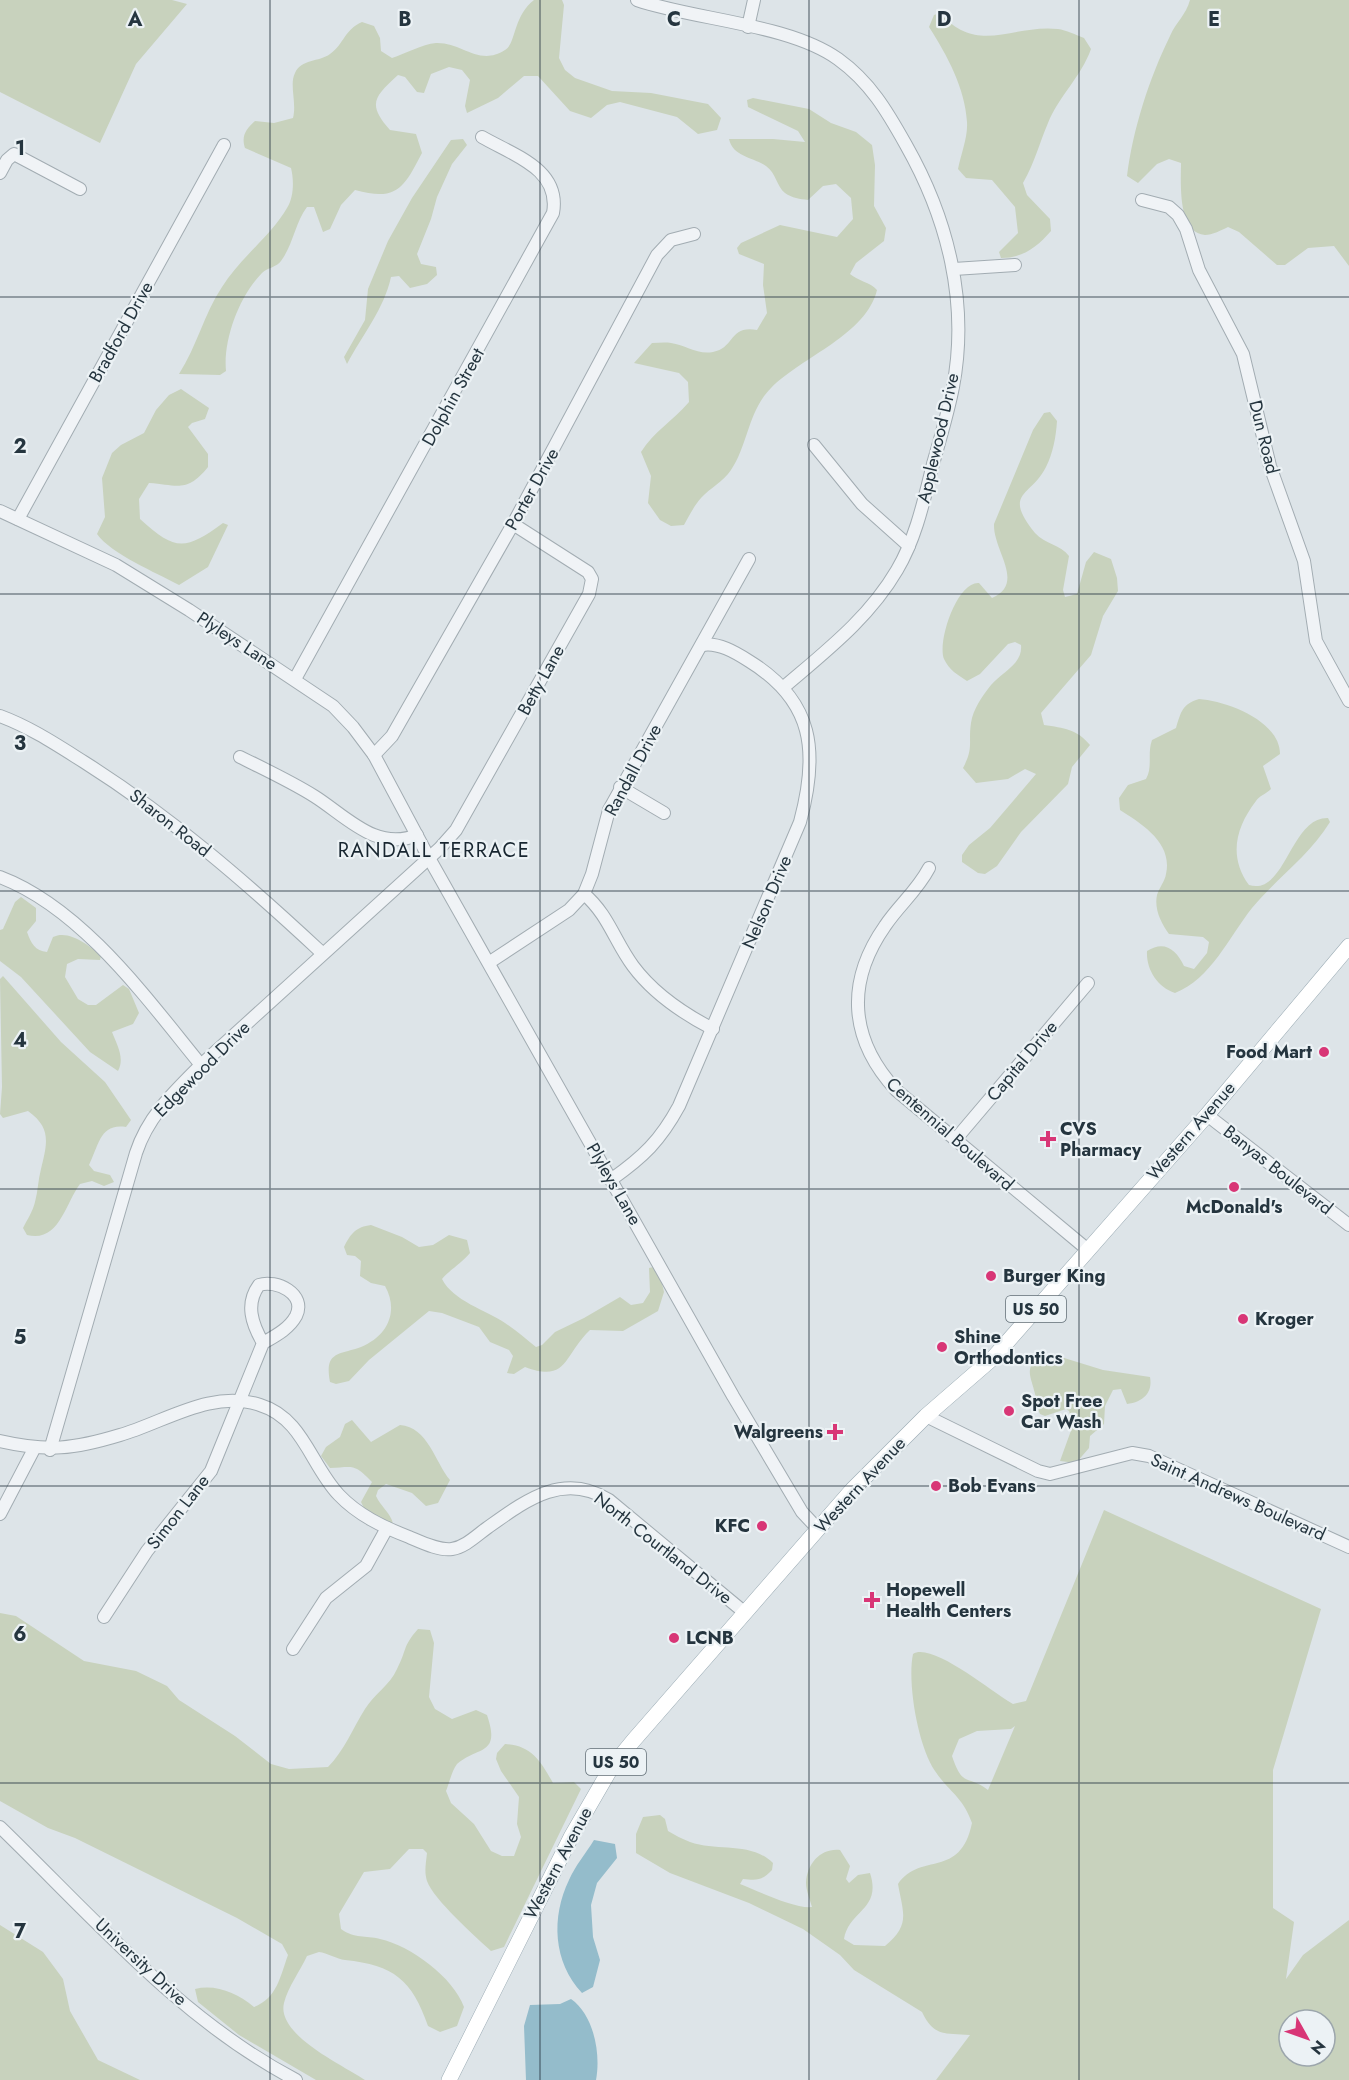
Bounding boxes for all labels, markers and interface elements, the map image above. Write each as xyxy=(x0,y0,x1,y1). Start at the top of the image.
text: A xyxy=(127,5,143,34)
text: B xyxy=(398,5,412,34)
text: C xyxy=(667,5,681,34)
text: D xyxy=(937,5,951,34)
text: E xyxy=(1208,5,1220,34)
text: 1 xyxy=(15,134,25,163)
street label: Bradford Drive xyxy=(82,277,160,387)
street label: Dolphin Street xyxy=(415,343,491,451)
street label: Applewood Drive xyxy=(910,370,966,506)
street label: Dun Road xyxy=(1242,397,1286,477)
text: 2 xyxy=(13,432,27,461)
street label: Porter Drive xyxy=(499,443,565,535)
street label: Plyleys Lane xyxy=(192,605,282,677)
street label: Betty Lane xyxy=(511,640,571,720)
street label: Randall Drive xyxy=(598,719,668,821)
text: 3 xyxy=(14,729,26,758)
street label: Sharon Road xyxy=(124,783,216,863)
district label: RANDALL TERRACE xyxy=(338,836,530,865)
street label: Nelson Drive xyxy=(736,851,798,953)
street label: Edgewood Drive xyxy=(148,1015,256,1123)
street label: Capital Drive xyxy=(980,1015,1064,1107)
text: 4 xyxy=(13,1026,27,1055)
place label: Food Mart xyxy=(1226,1039,1312,1065)
marker: Food Mart xyxy=(1317,1045,1331,1059)
street label: Centennial Boulevard xyxy=(880,1071,1020,1197)
street label: Western Avenue xyxy=(1141,1076,1241,1186)
place label: CVS Pharmacy xyxy=(1060,1116,1142,1163)
street label: Banyas Boulevard xyxy=(1218,1119,1338,1221)
marker: CVS Pharmacy xyxy=(1041,1132,1055,1146)
street label: Plyleys Lane xyxy=(580,1138,648,1230)
marker: McDonald's xyxy=(1227,1180,1241,1194)
place label: McDonald's xyxy=(1186,1194,1282,1220)
place label: Burger King xyxy=(1003,1263,1105,1289)
marker: Burger King xyxy=(984,1269,998,1283)
road number: US 50 xyxy=(1006,1296,1066,1322)
place label: Kroger xyxy=(1255,1306,1315,1332)
marker: Kroger xyxy=(1236,1312,1250,1326)
text: 5 xyxy=(14,1323,27,1352)
place label: Shine Orthodontics xyxy=(954,1324,1063,1371)
marker: Shine Orthodontics xyxy=(935,1340,949,1354)
place label: Spot Free Car Wash xyxy=(1021,1388,1102,1435)
marker: Spot Free Car Wash xyxy=(1002,1404,1016,1418)
place label: Walgreens xyxy=(734,1419,823,1445)
marker: Walgreens xyxy=(828,1425,842,1439)
street label: Western Avenue xyxy=(808,1431,912,1539)
street label: Saint Andrews Boulevard xyxy=(1146,1447,1330,1547)
street label: Simon Lane xyxy=(140,1469,216,1555)
place label: Bob Evans xyxy=(948,1473,1036,1499)
marker: Bob Evans xyxy=(929,1479,943,1493)
street label: North Courtland Drive xyxy=(588,1486,738,1610)
place label: KFC xyxy=(715,1513,750,1539)
marker: KFC xyxy=(755,1519,769,1533)
place label: Hopewell Health Centers xyxy=(886,1577,1011,1624)
marker: Hopewell Health Centers xyxy=(863,1591,881,1609)
text: 6 xyxy=(13,1620,27,1649)
place label: LCNB xyxy=(686,1625,734,1651)
marker: LCNB xyxy=(667,1631,681,1645)
road number: US 50 xyxy=(586,1749,646,1775)
street label: Western Avenue xyxy=(518,1802,598,1924)
street label: University Drive xyxy=(89,1912,193,2012)
text: 7 xyxy=(14,1917,27,1946)
north arrow xyxy=(1277,2008,1337,2068)
text: N xyxy=(1305,2035,1331,2060)

